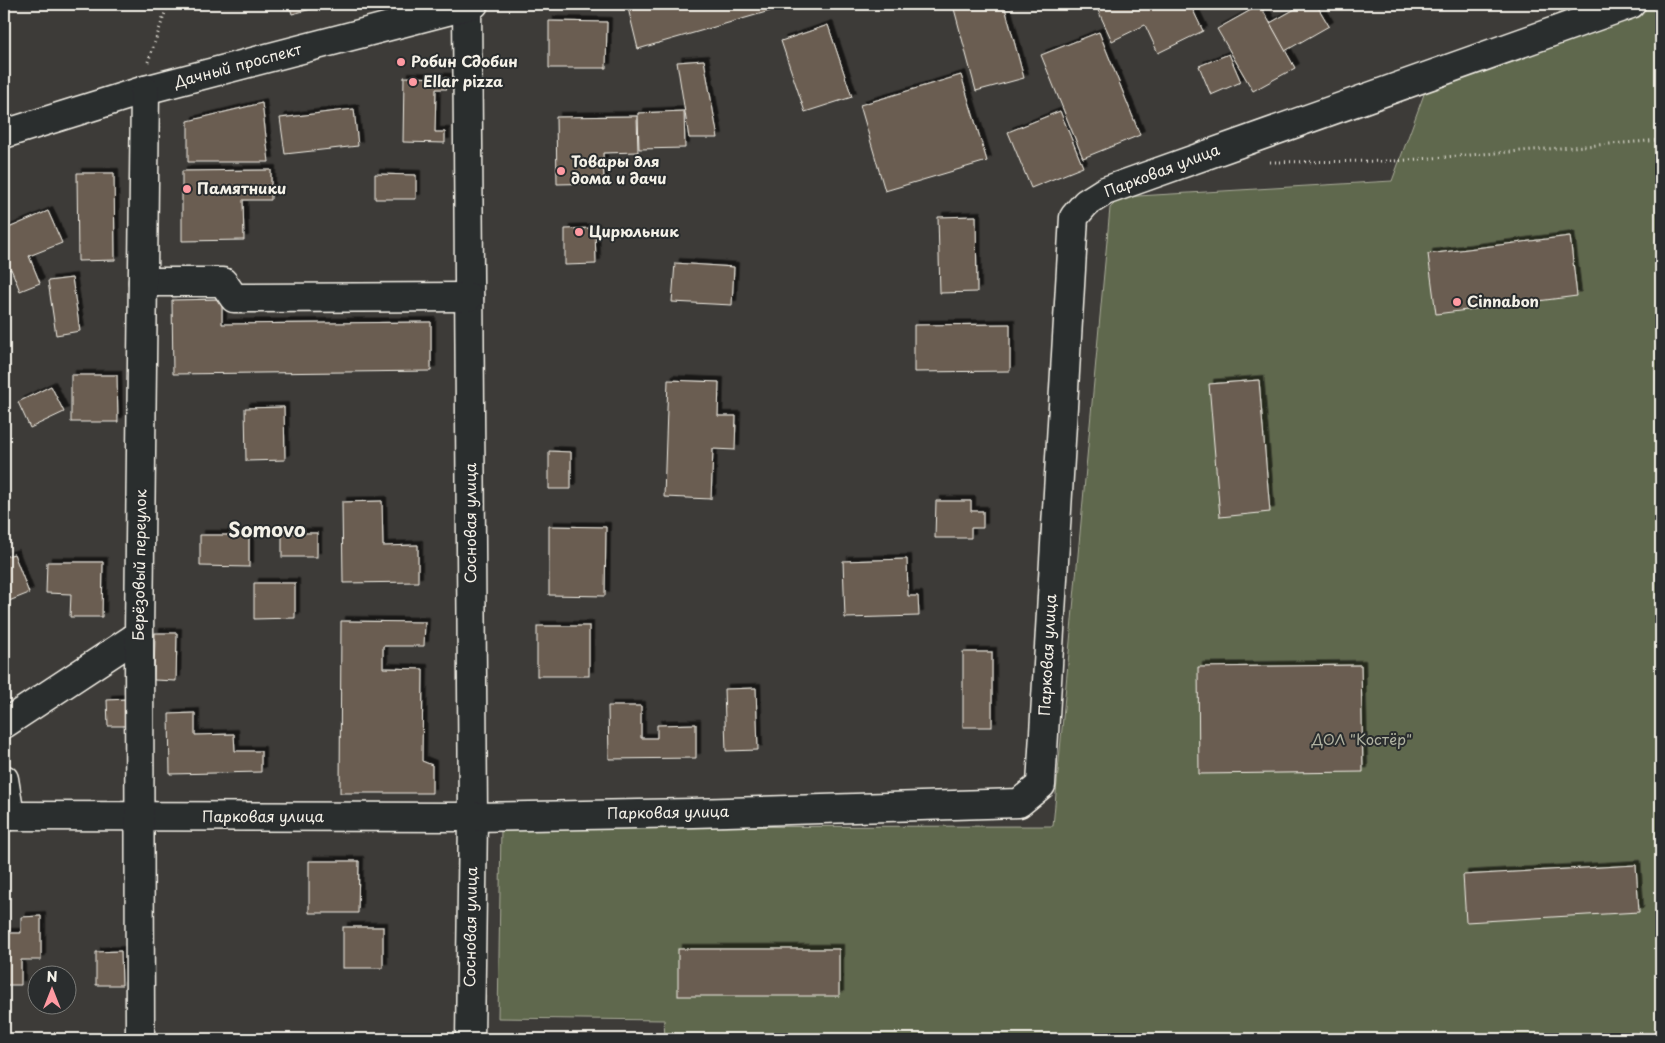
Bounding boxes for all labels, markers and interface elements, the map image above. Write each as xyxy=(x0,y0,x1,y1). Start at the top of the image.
street label: Дачный проспект xyxy=(170,36,305,93)
place label: Робин Сдобин xyxy=(411,49,518,72)
marker: Робин Сдобин xyxy=(395,56,407,68)
place label: Ellar pizza xyxy=(423,69,503,92)
marker: Ellar pizza xyxy=(407,76,419,88)
street label: Парковая улица xyxy=(1100,137,1223,202)
place label: Товары для дома и дачи xyxy=(571,149,667,189)
marker: Товары для дома и дачи xyxy=(555,165,567,177)
place label: Памятники xyxy=(197,176,286,199)
marker: Памятники xyxy=(181,183,193,195)
place label: Цирюльник xyxy=(589,219,679,242)
marker: Цирюльник xyxy=(573,226,585,238)
place label: Cinnabon xyxy=(1467,289,1539,312)
marker: Cinnabon xyxy=(1451,296,1463,308)
street label: Сосновая улица xyxy=(458,462,481,583)
street label: Берёзовый переулок xyxy=(126,489,151,641)
district label: Somovo xyxy=(228,514,306,544)
street label: Парковая улица xyxy=(1032,593,1061,717)
park label: ДОЛ "Костёр" xyxy=(1311,727,1412,750)
street label: Парковая улица xyxy=(607,799,730,824)
street label: Парковая улица xyxy=(202,804,325,827)
street label: Сосновая улица xyxy=(457,866,482,987)
north arrow xyxy=(28,966,78,1016)
text: N xyxy=(46,966,58,987)

